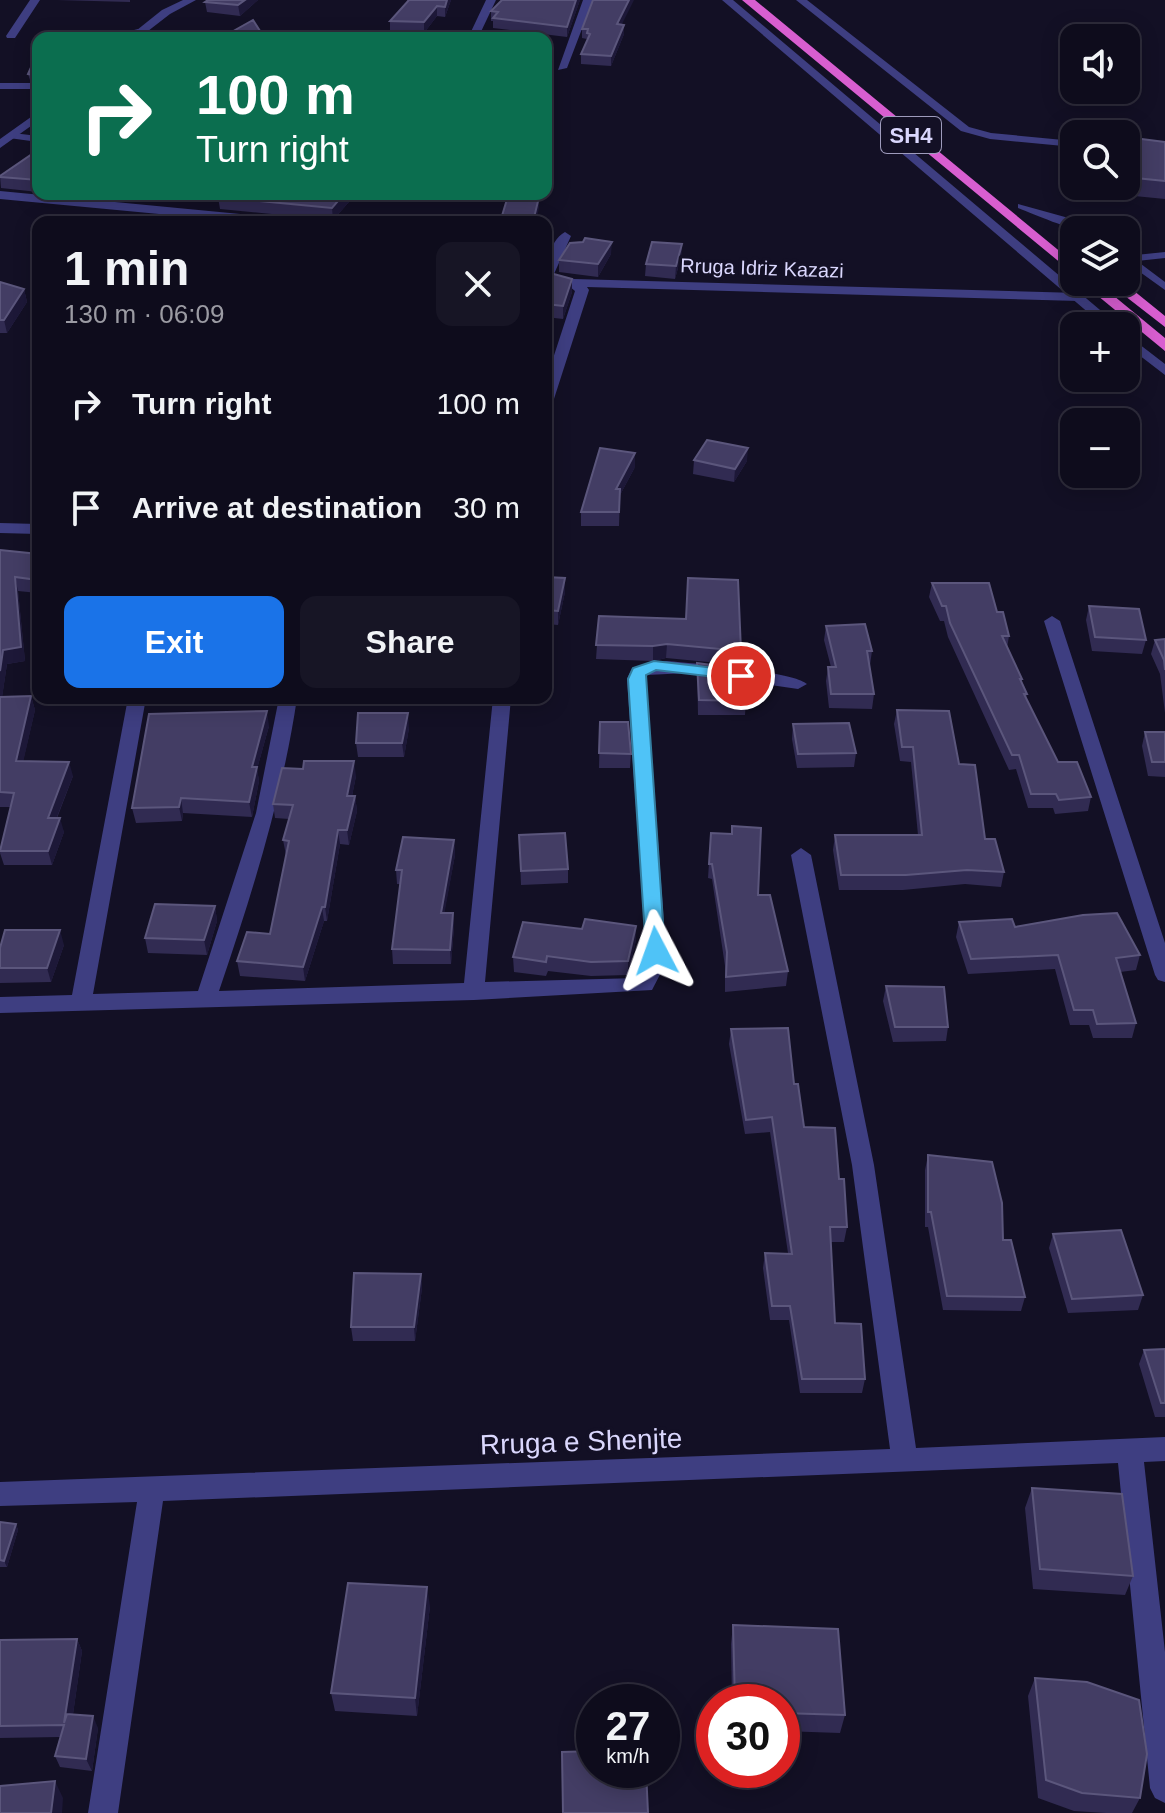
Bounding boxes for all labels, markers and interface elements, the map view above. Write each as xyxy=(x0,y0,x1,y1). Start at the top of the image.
map controls xyxy=(1060,24,1140,488)
button: sound xyxy=(1060,24,1140,104)
text: 100 m xyxy=(196,63,355,126)
icon: right xyxy=(64,64,168,168)
road number: SH4 xyxy=(881,117,941,153)
button: search xyxy=(1060,120,1140,200)
text: Turn right xyxy=(196,129,349,170)
button: layers xyxy=(1060,216,1140,296)
text: 1 min xyxy=(64,242,189,295)
button: close xyxy=(436,242,520,326)
street label: Rruga Idriz Kazazi xyxy=(680,254,844,282)
text: 130 m · 06:09 xyxy=(64,299,224,329)
button: + xyxy=(1060,312,1140,392)
icon: right xyxy=(64,382,108,426)
text: Turn right xyxy=(132,387,271,420)
text: 100 m xyxy=(437,387,520,420)
button: − xyxy=(1060,408,1140,488)
icon: arrive xyxy=(64,486,108,530)
text: Arrive at destination xyxy=(132,491,422,524)
text: 30 m xyxy=(453,491,520,524)
button: Exit xyxy=(64,596,284,688)
button: Share xyxy=(300,596,520,688)
pin xyxy=(707,642,775,710)
icon: arrive xyxy=(719,654,763,698)
position arrow xyxy=(614,909,698,993)
street label: Rruga e Shenjte xyxy=(479,1422,683,1461)
speed limit sign: 30 xyxy=(696,1684,800,1788)
text: 27 xyxy=(606,1704,650,1748)
text: km/h xyxy=(606,1745,650,1767)

